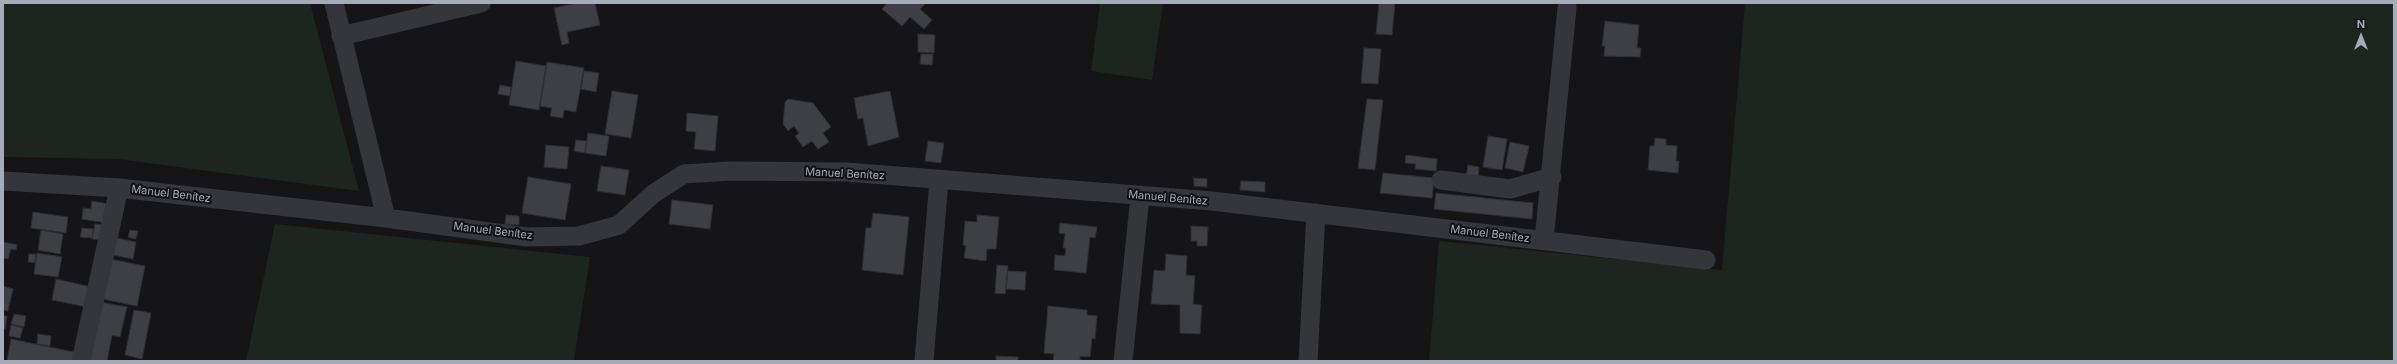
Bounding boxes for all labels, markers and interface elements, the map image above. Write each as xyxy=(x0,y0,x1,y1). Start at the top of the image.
north arrow xyxy=(2341,16,2381,56)
text: N xyxy=(2357,17,2365,31)
street label: Manuel Benítez xyxy=(805,165,885,183)
street label: Manuel Benítez xyxy=(131,183,211,205)
street label: Manuel Benítez xyxy=(1128,188,1208,208)
street label: Manuel Benítez xyxy=(453,220,533,242)
street label: Manuel Benítez xyxy=(1450,223,1530,245)

